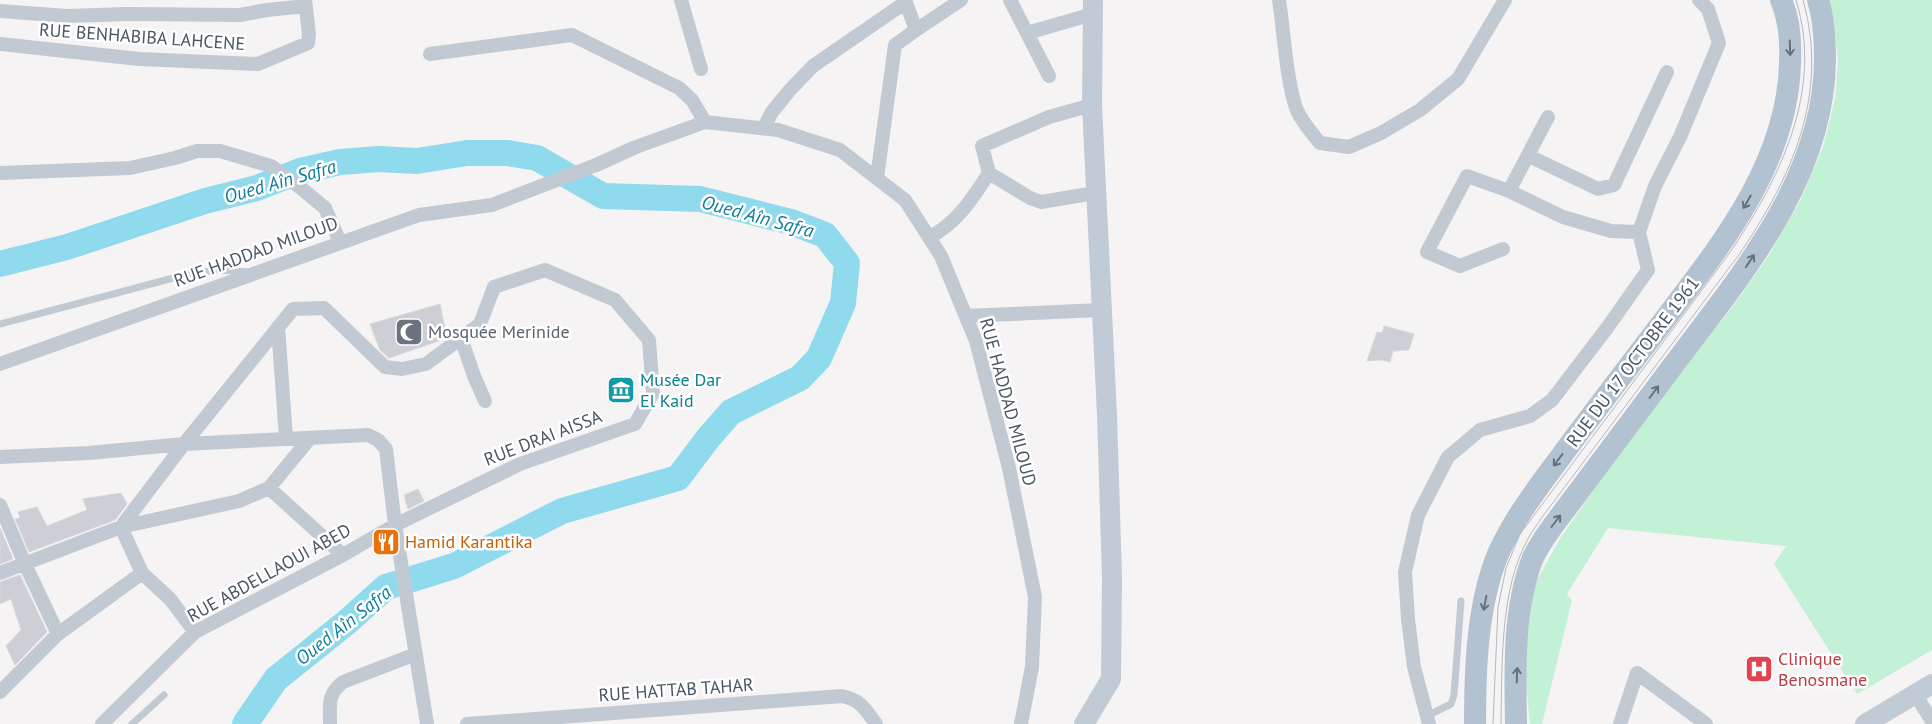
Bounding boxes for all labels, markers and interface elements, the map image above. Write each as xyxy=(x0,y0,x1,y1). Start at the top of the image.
street label: RUE BENHABIBA LAHCENE xyxy=(38,18,246,55)
one-way arrow xyxy=(1786,39,1795,55)
water label: Oued Aîn Safra xyxy=(221,153,339,208)
water label: Oued Aîn Safra xyxy=(699,190,817,243)
one-way arrow xyxy=(1742,194,1752,209)
street label: RUE HADDAD MILOUD xyxy=(171,211,341,292)
one-way arrow xyxy=(1745,254,1755,268)
street label: RUE DU 17 OCTOBRE 1961 xyxy=(1561,272,1704,451)
street label: RUE HADDAD MILOUD xyxy=(975,315,1042,488)
mosque icon: Mosquée Merinide xyxy=(394,317,424,347)
place label: Mosquée Merinide xyxy=(428,320,570,343)
place label: Musée Dar El Kaid xyxy=(640,368,721,412)
museum icon: Musée Dar El Kaid xyxy=(606,375,636,405)
one-way arrow xyxy=(1649,385,1659,399)
street label: RUE DRAI AISSA xyxy=(481,404,605,471)
one-way arrow xyxy=(1553,453,1564,466)
one-way arrow xyxy=(1551,515,1561,529)
street label: RUE ABDELLAOUI ABED xyxy=(183,518,355,627)
restaurant icon: Hamid Karantika xyxy=(371,527,401,557)
place label: Hamid Karantika xyxy=(405,530,533,553)
water label: Oued Aîn Safra xyxy=(290,580,396,670)
one-way arrow xyxy=(1479,595,1489,611)
place label: Clinique Benosmane xyxy=(1778,647,1867,691)
hospital icon: Clinique Benosmane xyxy=(1744,654,1774,684)
one-way arrow xyxy=(1512,668,1521,684)
street label: RUE HATTAB TAHAR xyxy=(598,673,755,706)

